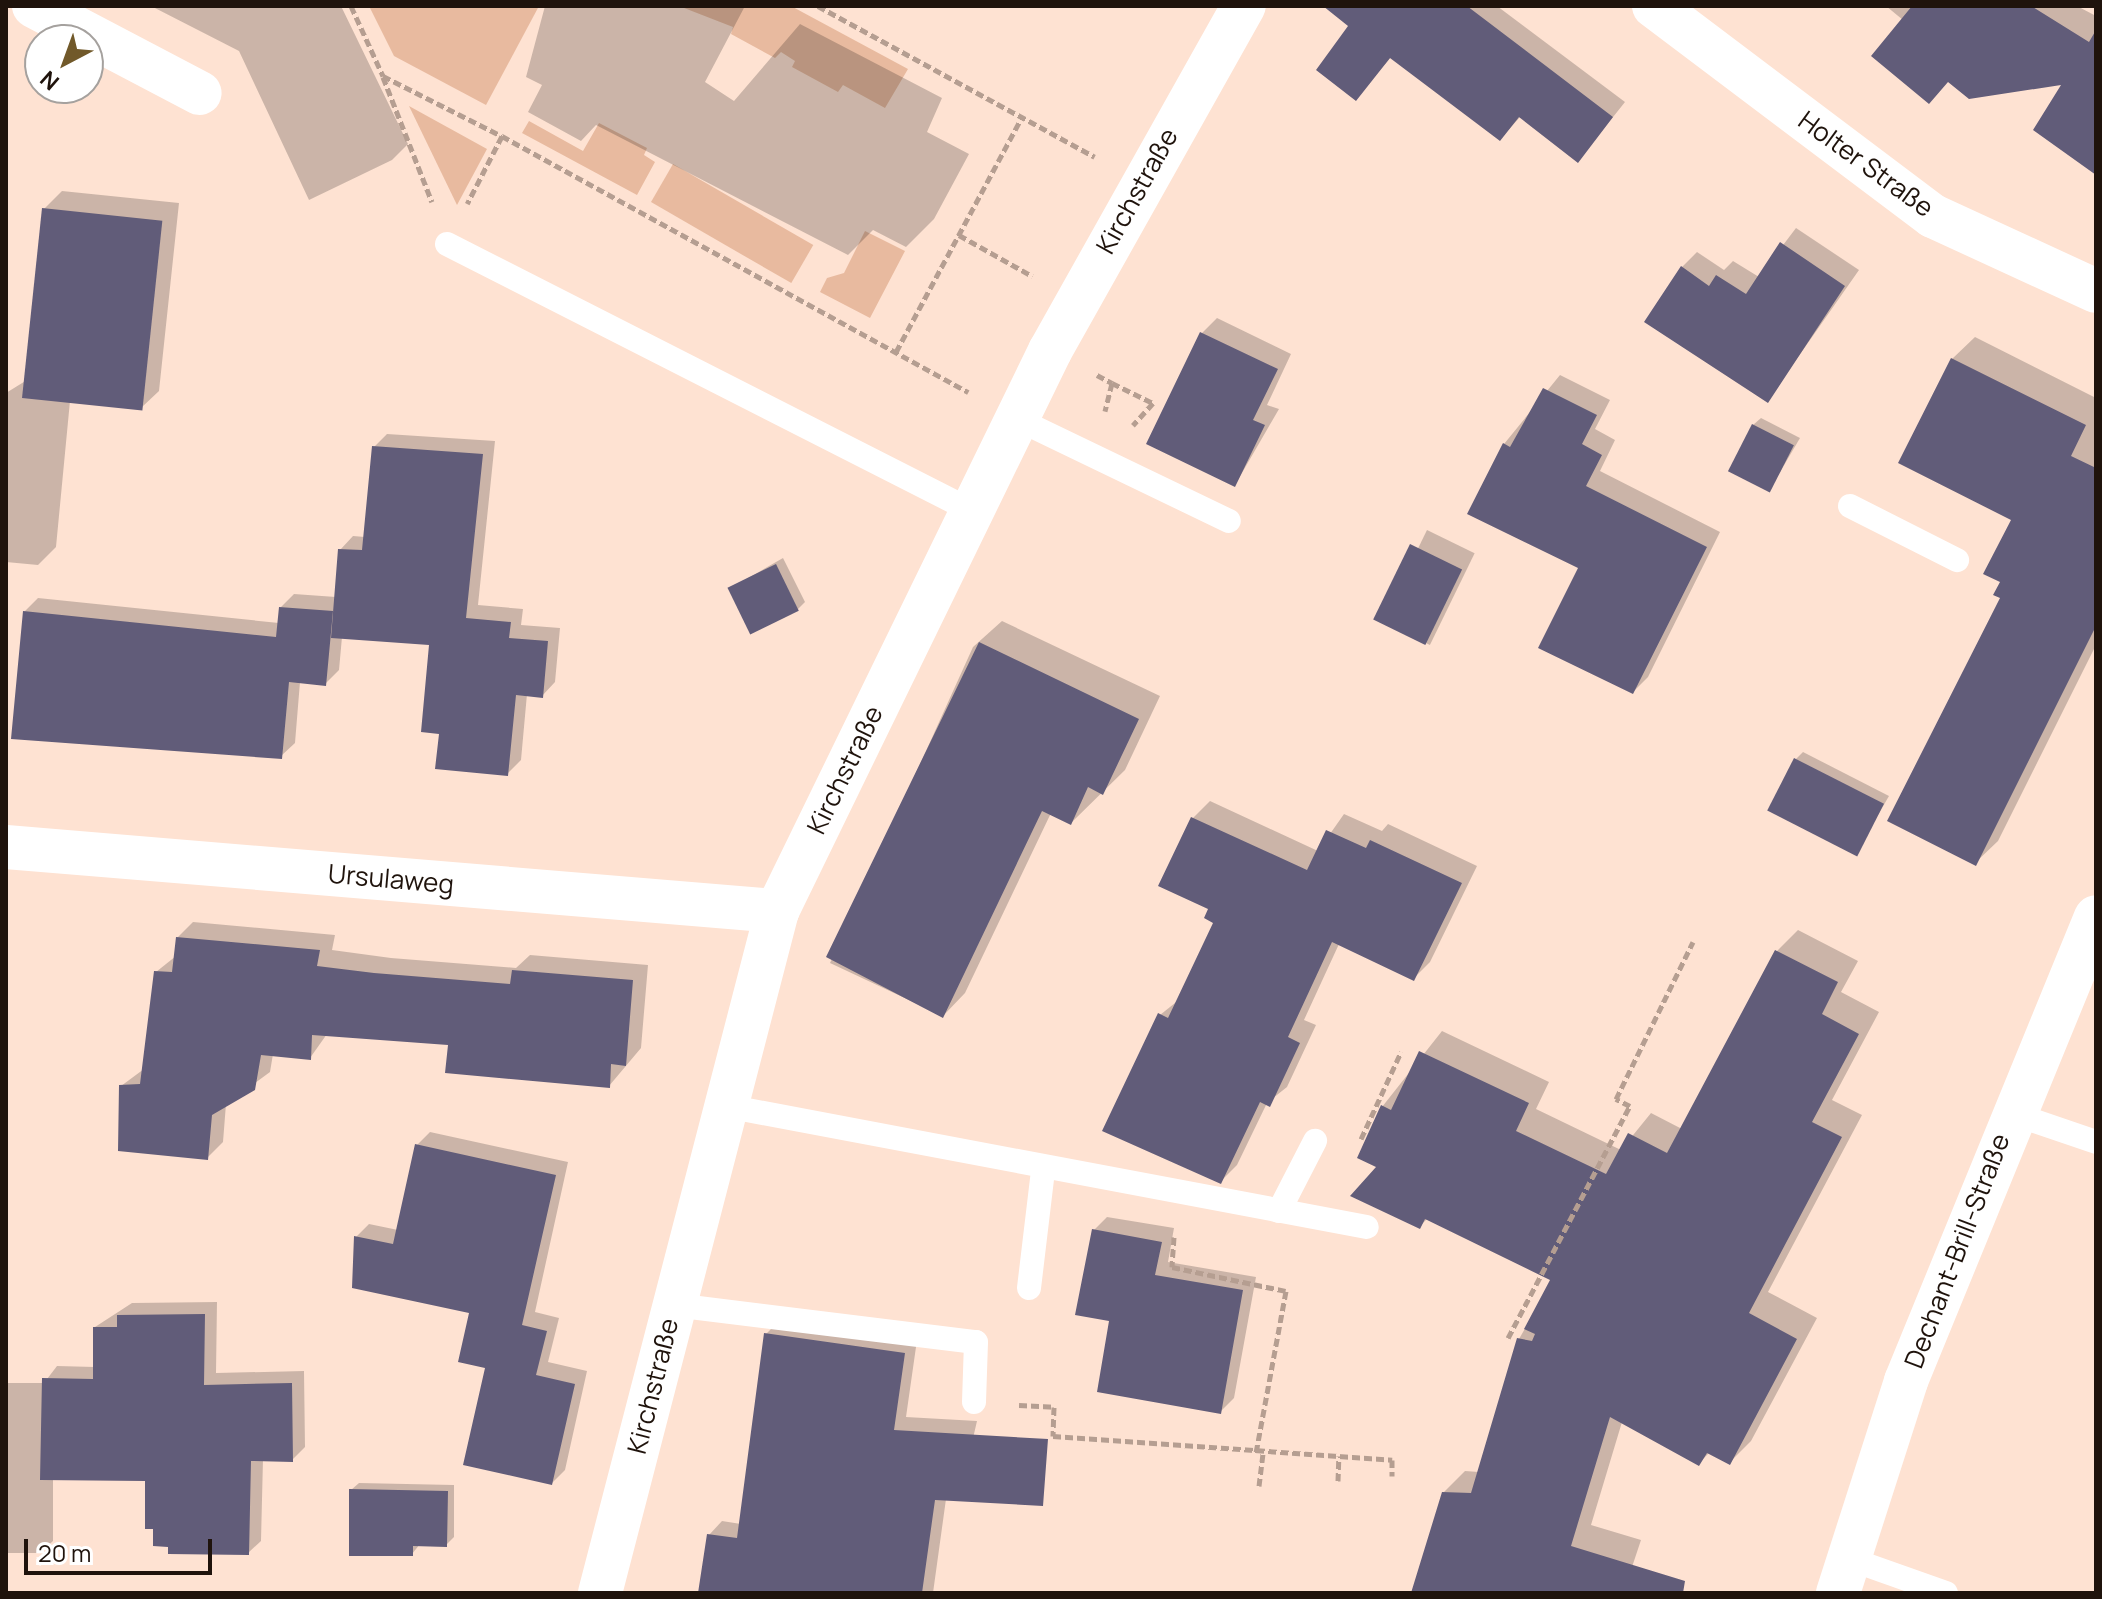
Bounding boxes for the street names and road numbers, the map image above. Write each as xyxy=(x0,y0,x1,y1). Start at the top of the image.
street label: Holter Straße xyxy=(1792,105,1940,223)
street label: Kirchstraße xyxy=(1090,123,1184,259)
street label: Kirchstraße xyxy=(801,701,889,839)
street label: Ursulaweg xyxy=(327,858,455,900)
street label: Dechant-Brill-Straße xyxy=(1898,1129,2016,1373)
street label: Kirchstraße xyxy=(621,1315,685,1457)

